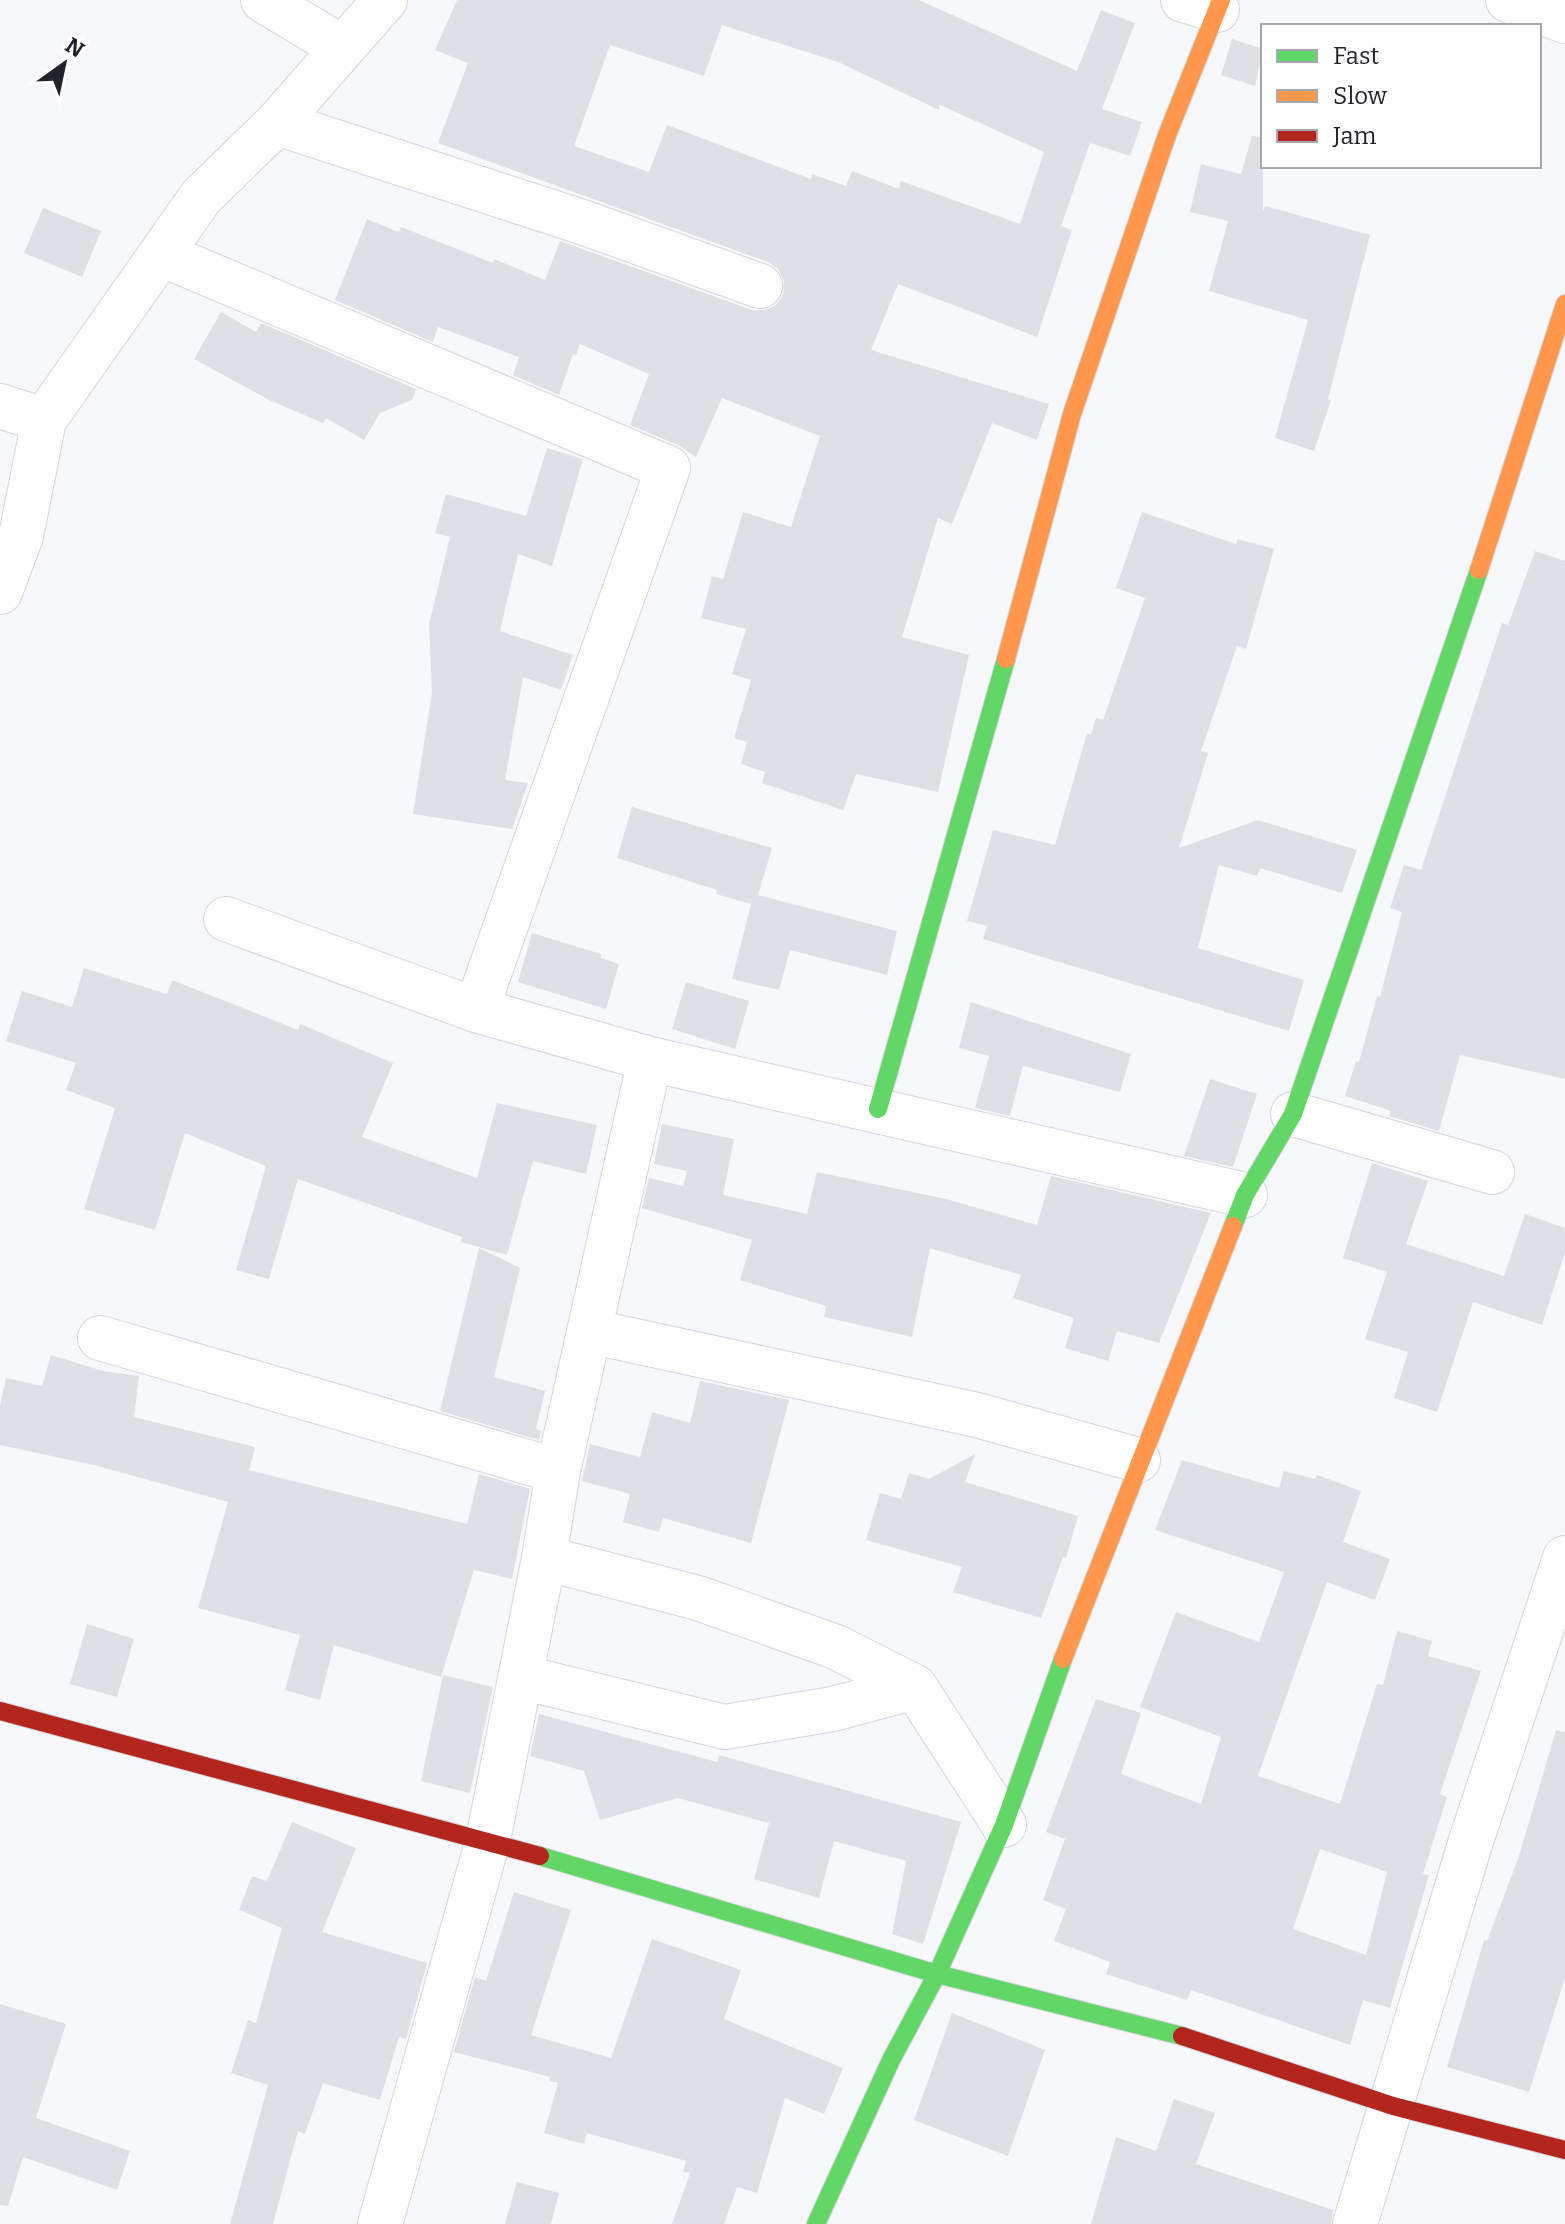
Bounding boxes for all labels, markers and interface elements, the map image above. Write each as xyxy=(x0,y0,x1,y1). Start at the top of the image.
north arrow xyxy=(24,24,104,104)
legend xyxy=(1261,24,1541,168)
text: N xyxy=(60,32,89,64)
text: Fast xyxy=(1333,42,1379,70)
text: Slow xyxy=(1333,82,1388,110)
text: Jam xyxy=(1332,122,1377,150)

